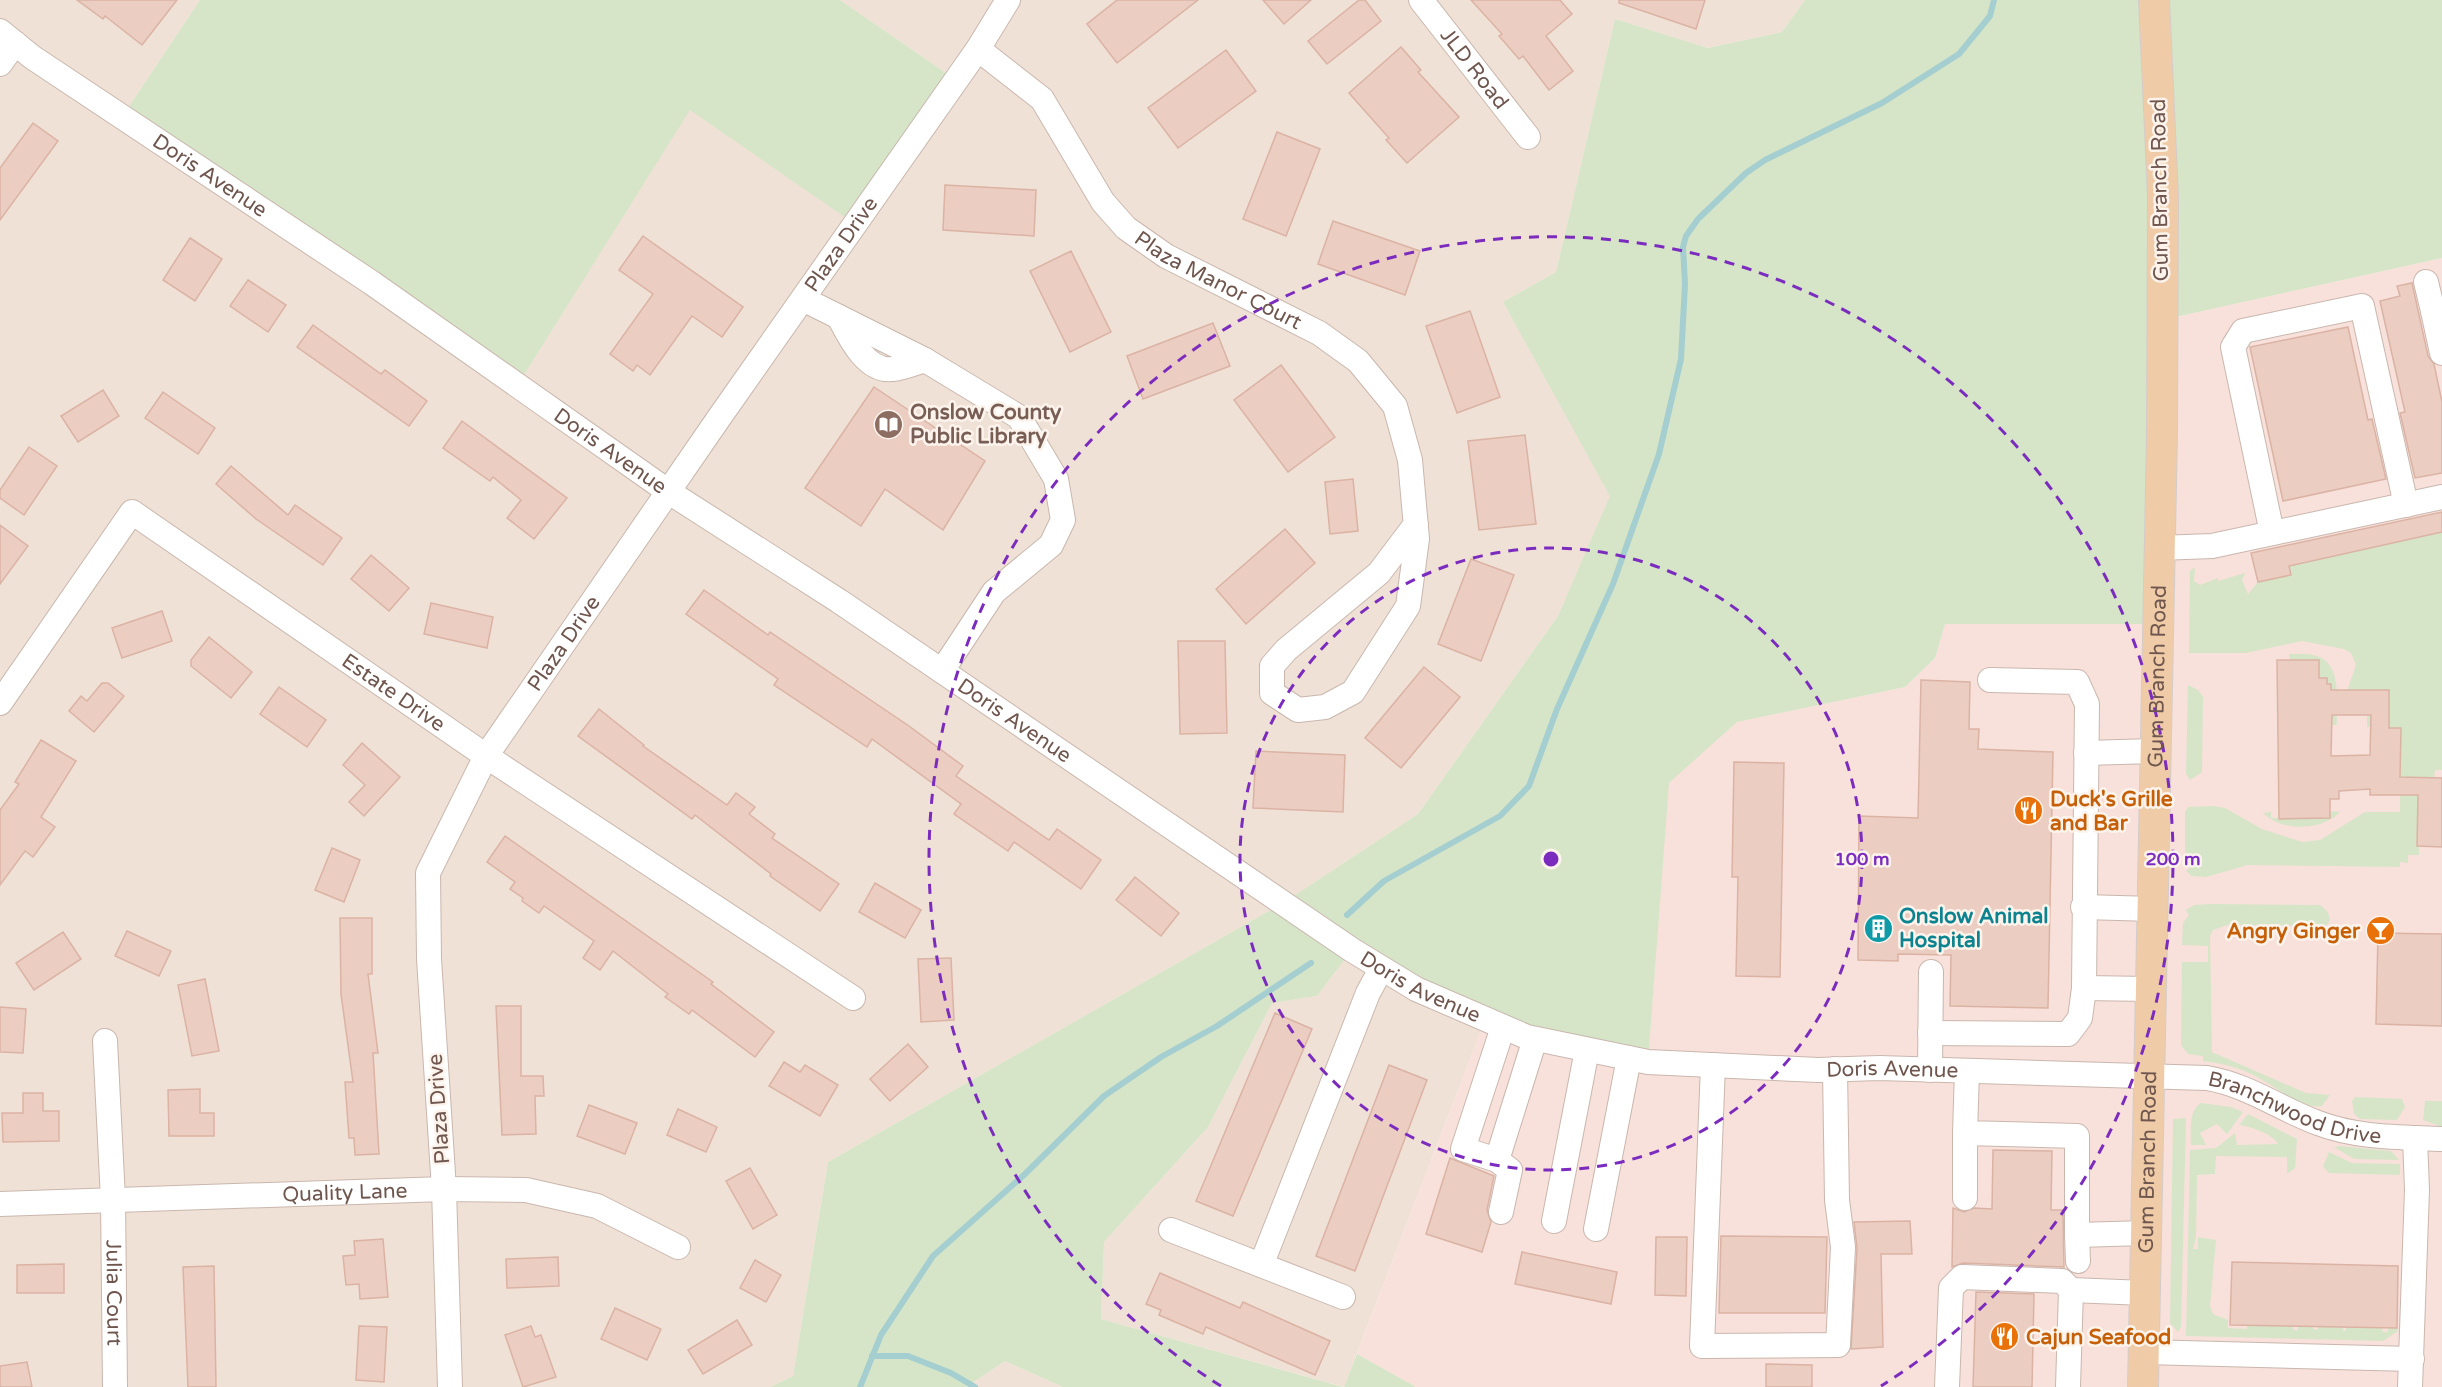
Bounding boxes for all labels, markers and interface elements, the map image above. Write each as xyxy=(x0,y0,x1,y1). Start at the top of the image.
street label: JLD Road xyxy=(1435,23,1514,114)
street label: Gum Branch Road xyxy=(2146,98,2174,282)
street label: Doris Avenue xyxy=(148,128,272,222)
street label: Plaza Drive xyxy=(799,192,883,297)
street label: Plaza Manor Court xyxy=(1130,225,1306,335)
place label: Onslow County Public Library xyxy=(910,400,1062,449)
street label: Doris Avenue xyxy=(549,402,672,499)
library icon: Onslow County Public Library xyxy=(873,408,905,440)
street label: Gum Branch Road xyxy=(2143,585,2172,768)
street label: Plaza Drive xyxy=(522,591,605,696)
street label: Estate Drive xyxy=(337,648,450,737)
street label: Doris Avenue xyxy=(953,673,1076,768)
place label: Duck's Grille and Bar xyxy=(2050,787,2173,836)
restaurant icon: Duck's Grille and Bar xyxy=(2013,795,2045,827)
text: 100 m xyxy=(1834,848,1890,870)
text: 200 m xyxy=(2145,848,2201,870)
centre of rings xyxy=(1541,849,1561,869)
place label: Onslow Animal Hospital xyxy=(1899,904,2049,953)
building icon: Onslow Animal Hospital xyxy=(1862,912,1894,944)
bar icon: Angry Ginger xyxy=(2365,915,2397,947)
place label: Angry Ginger xyxy=(2227,919,2361,944)
street label: Doris Avenue xyxy=(1356,945,1484,1028)
street label: Plaza Drive xyxy=(423,1053,455,1165)
street label: Doris Avenue xyxy=(1826,1055,1959,1083)
street label: Branchwood Drive xyxy=(2206,1066,2383,1149)
street label: Gum Branch Road xyxy=(2133,1070,2162,1254)
street label: Quality Lane xyxy=(282,1178,408,1207)
street label: Julia Court xyxy=(101,1240,127,1346)
restaurant icon: Cajun Seafood xyxy=(1989,1321,2021,1353)
place label: Cajun Seafood xyxy=(2026,1325,2171,1350)

